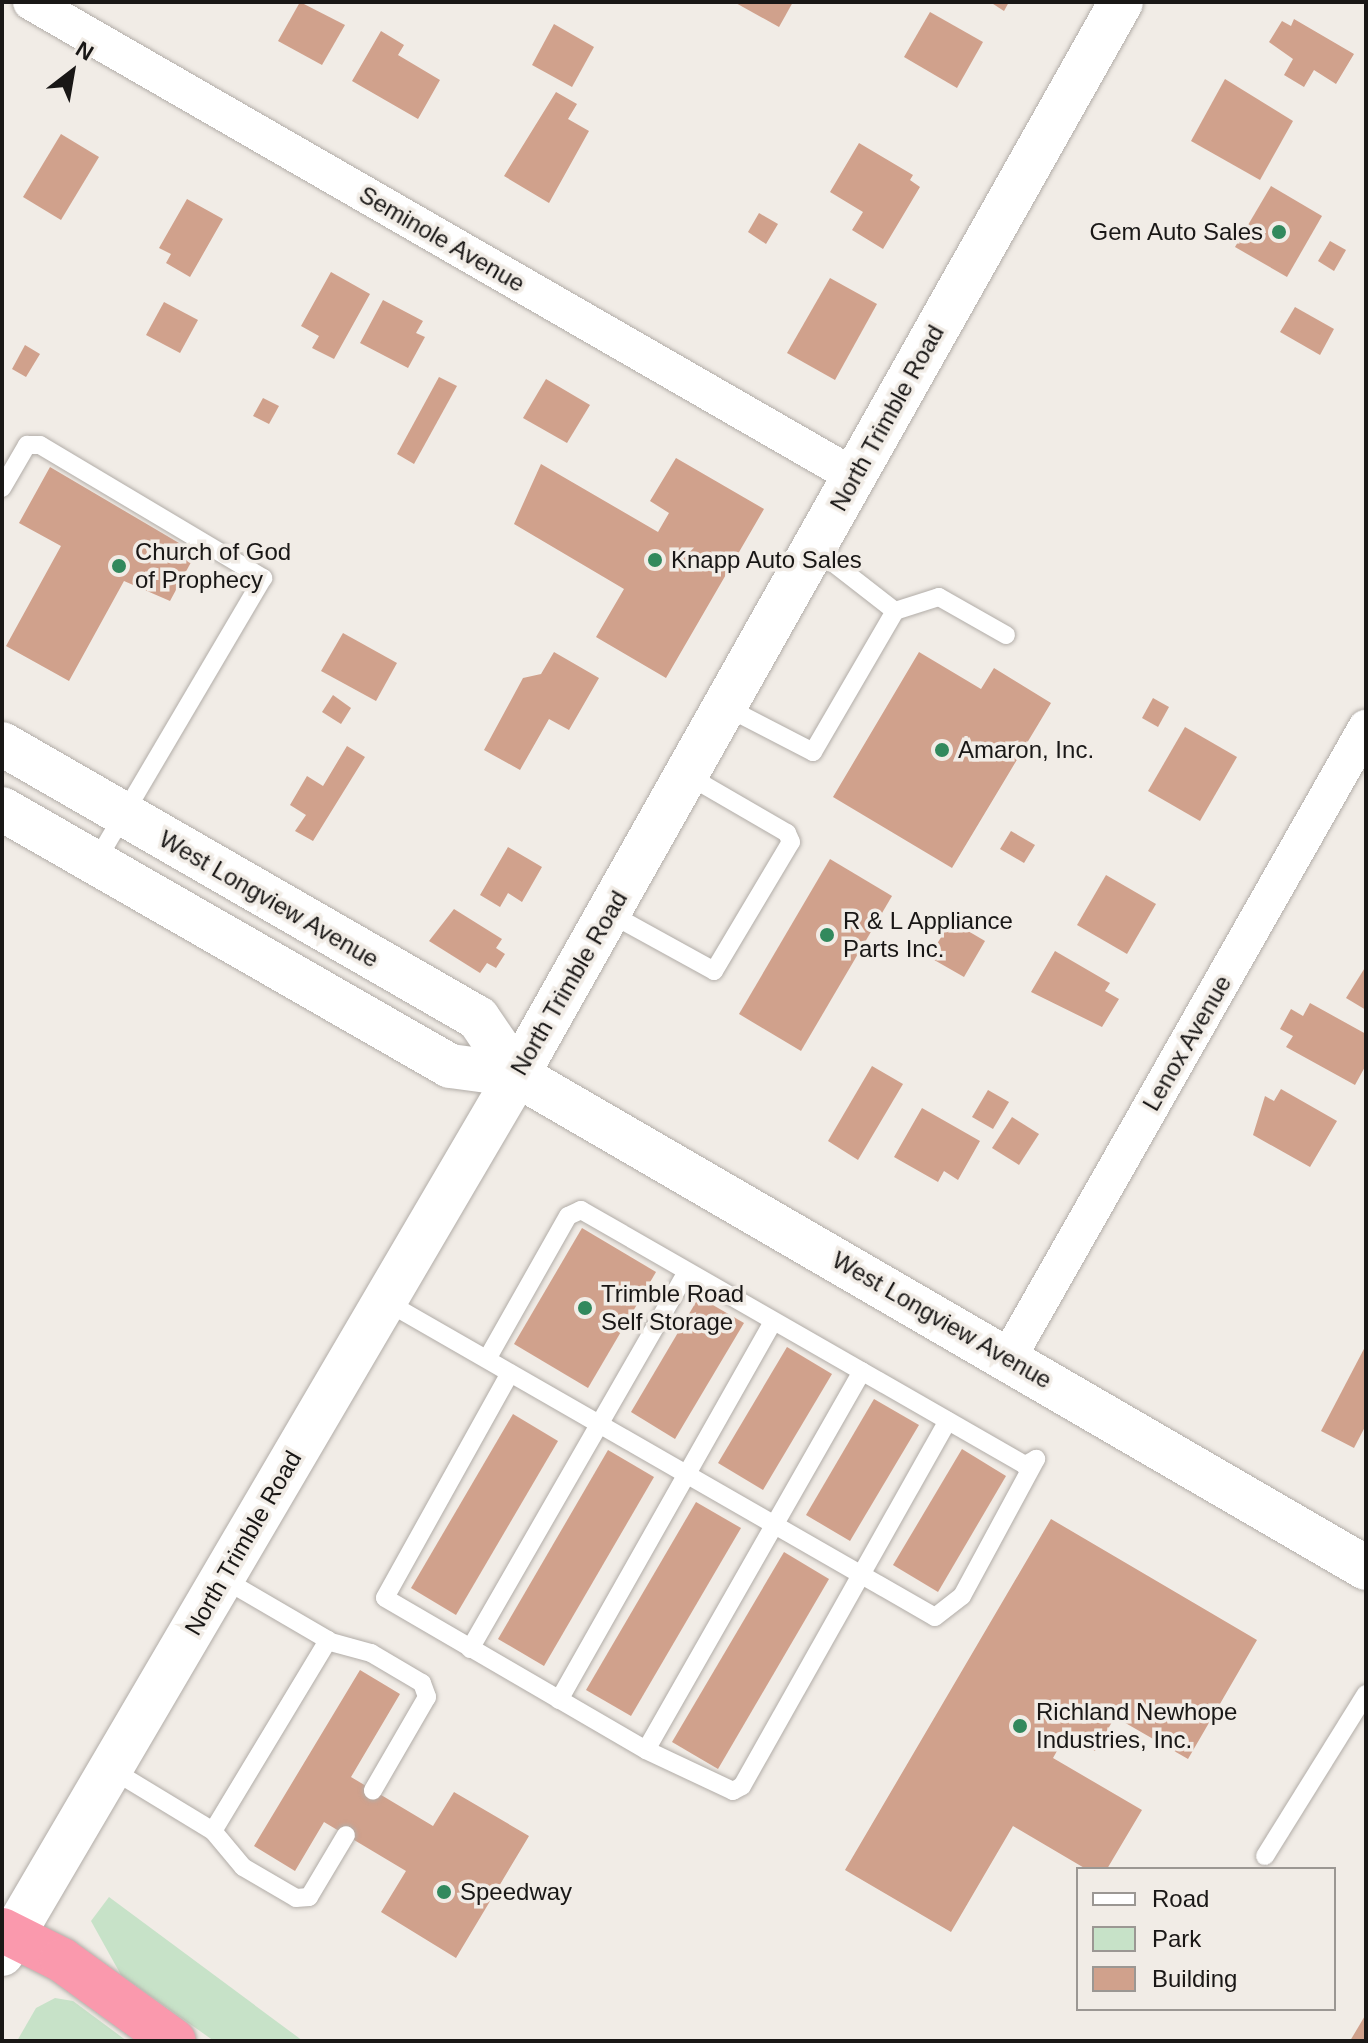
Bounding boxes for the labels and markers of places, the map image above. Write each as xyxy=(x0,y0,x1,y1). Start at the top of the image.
place label: Gem Auto Sales xyxy=(1088,218,1263,246)
marker: Gem Auto Sales xyxy=(1270,223,1288,241)
place label: Church of God of Prophecy xyxy=(135,538,291,594)
place label: Knapp Auto Sales xyxy=(671,546,863,574)
marker: Knapp Auto Sales xyxy=(646,551,664,569)
marker: Church of God of Prophecy xyxy=(110,557,128,575)
place label: Amaron, Inc. xyxy=(958,736,1094,764)
marker: Amaron, Inc. xyxy=(933,741,951,759)
place label: R & L Appliance Parts Inc. xyxy=(843,907,1015,963)
marker: R & L Appliance Parts Inc. xyxy=(818,926,836,944)
place label: Trimble Road Self Storage xyxy=(601,1280,744,1336)
marker: Trimble Road Self Storage xyxy=(576,1299,594,1317)
place label: Richland Newhope Industries, Inc. xyxy=(1036,1698,1237,1754)
marker: Richland Newhope Industries, Inc. xyxy=(1011,1717,1029,1735)
place label: Speedway xyxy=(460,1878,572,1906)
marker: Speedway xyxy=(435,1883,453,1901)

